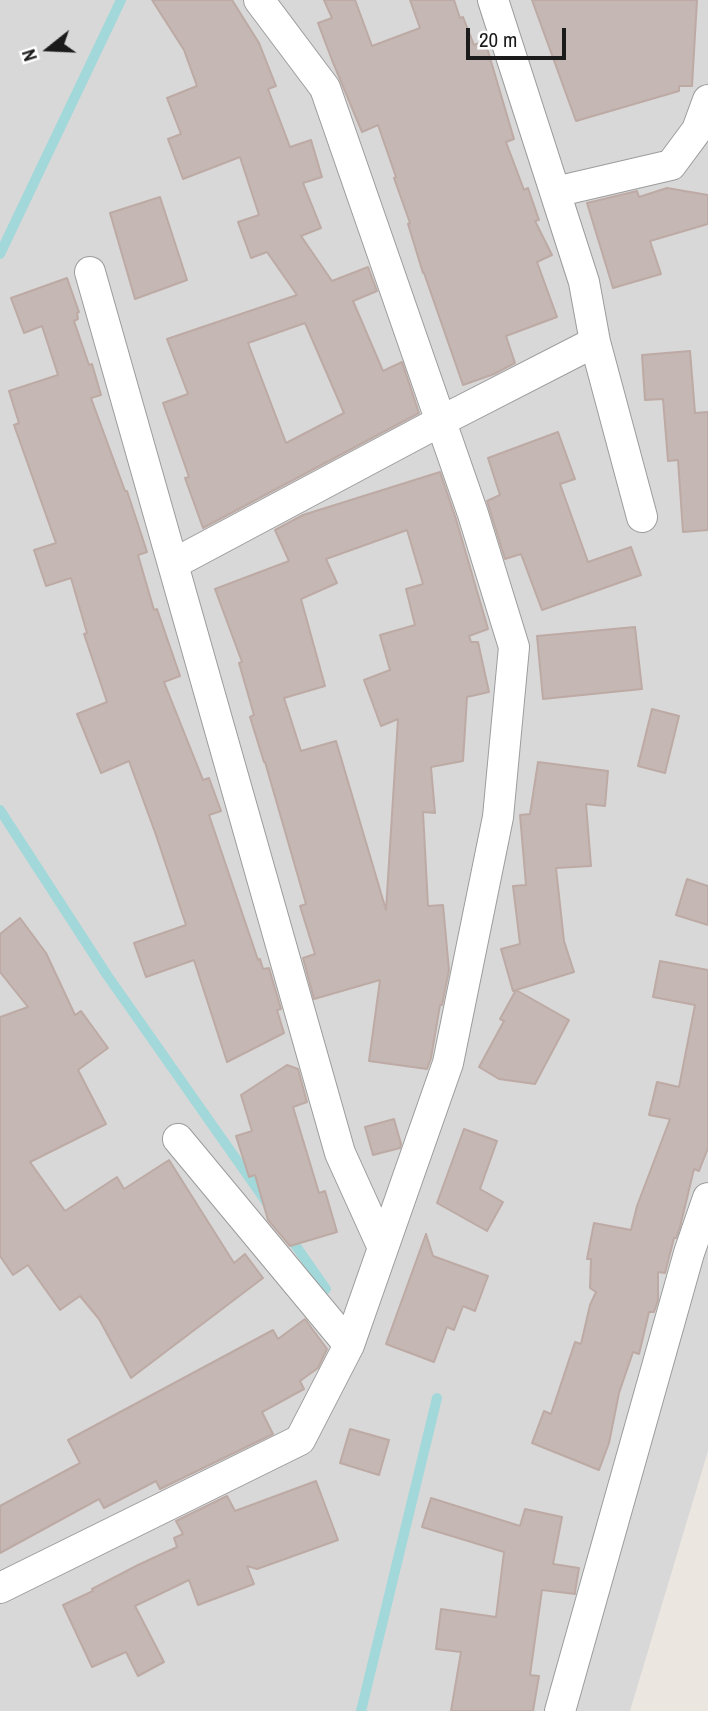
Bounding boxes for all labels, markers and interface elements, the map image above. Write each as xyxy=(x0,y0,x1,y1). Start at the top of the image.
north arrow xyxy=(14,14,84,84)
scale bar xyxy=(470,14,570,58)
text: 20 m xyxy=(479,25,517,54)
text: N xyxy=(15,46,43,65)

